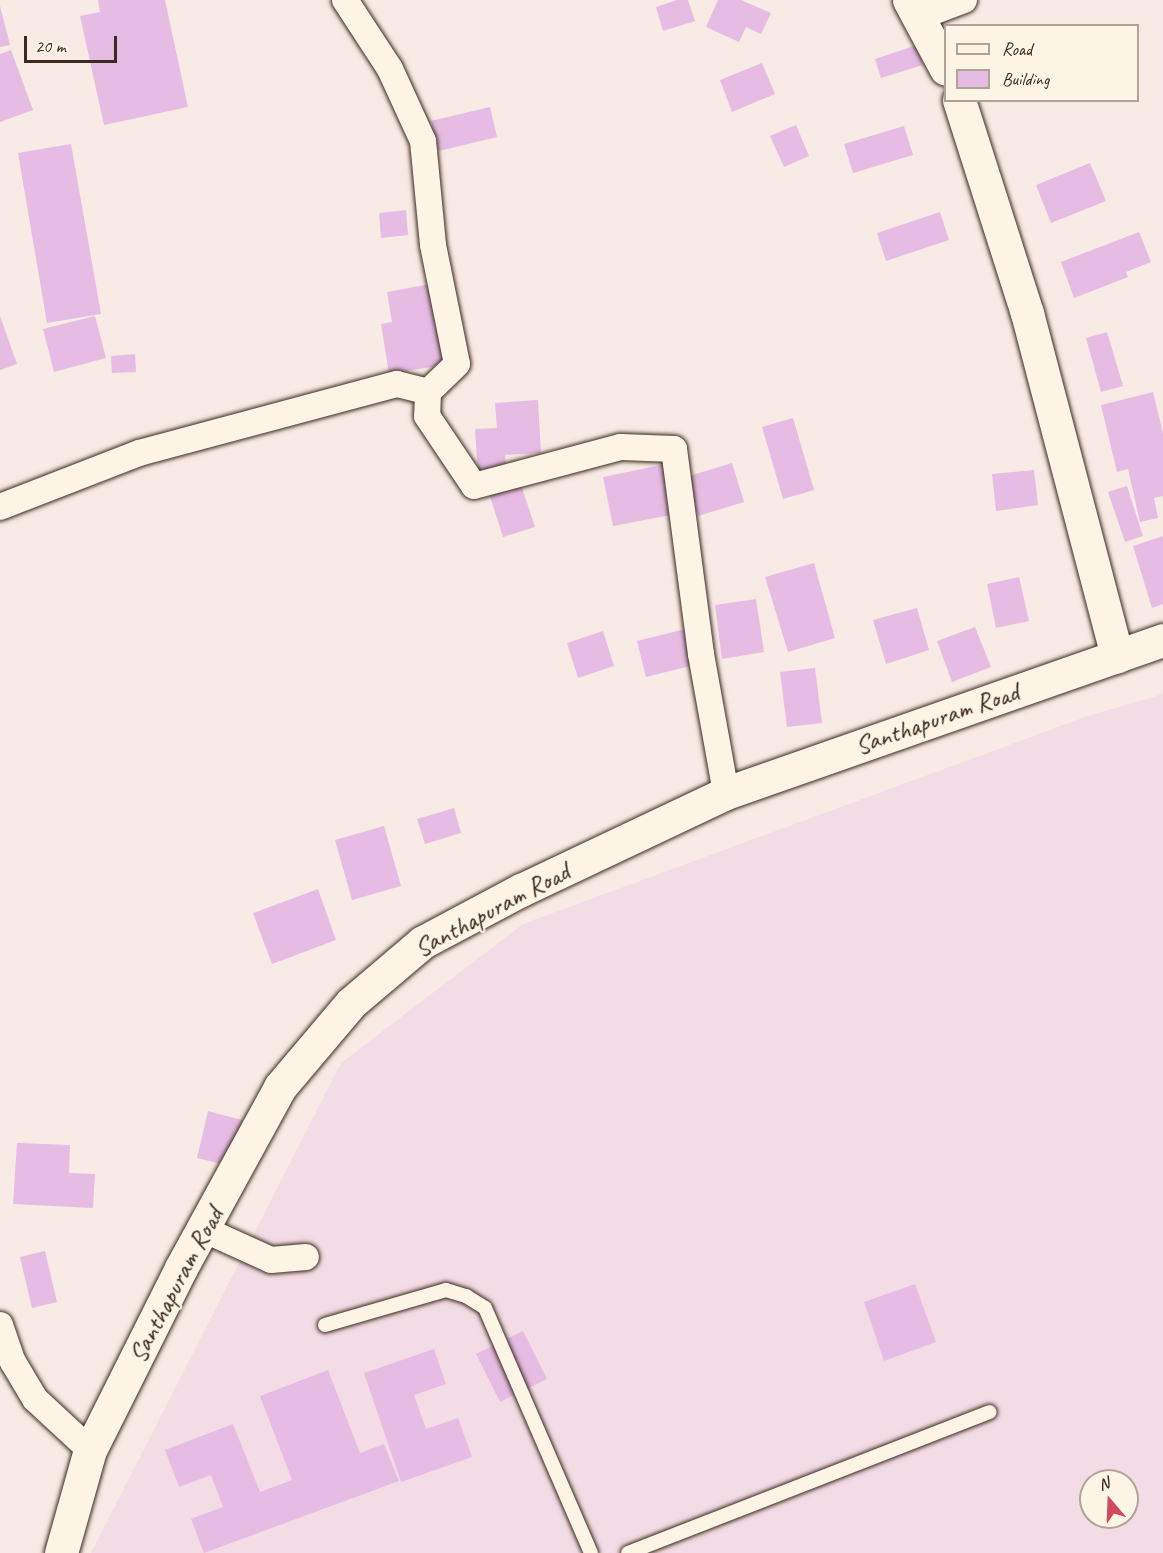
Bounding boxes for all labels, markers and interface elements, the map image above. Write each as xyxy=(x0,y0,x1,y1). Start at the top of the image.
scale bar xyxy=(27,24,120,62)
legend xyxy=(944,24,1139,102)
text: 20 m xyxy=(35,35,66,57)
text: Road xyxy=(1002,38,1032,60)
text: Building xyxy=(1002,68,1049,90)
street label: Santhapuram Road xyxy=(851,676,1023,762)
street label: Santhapuram Road xyxy=(409,856,575,964)
street label: Santhapuram Road xyxy=(122,1202,230,1368)
north arrow xyxy=(1079,1469,1139,1529)
text: N xyxy=(1096,1473,1112,1495)

